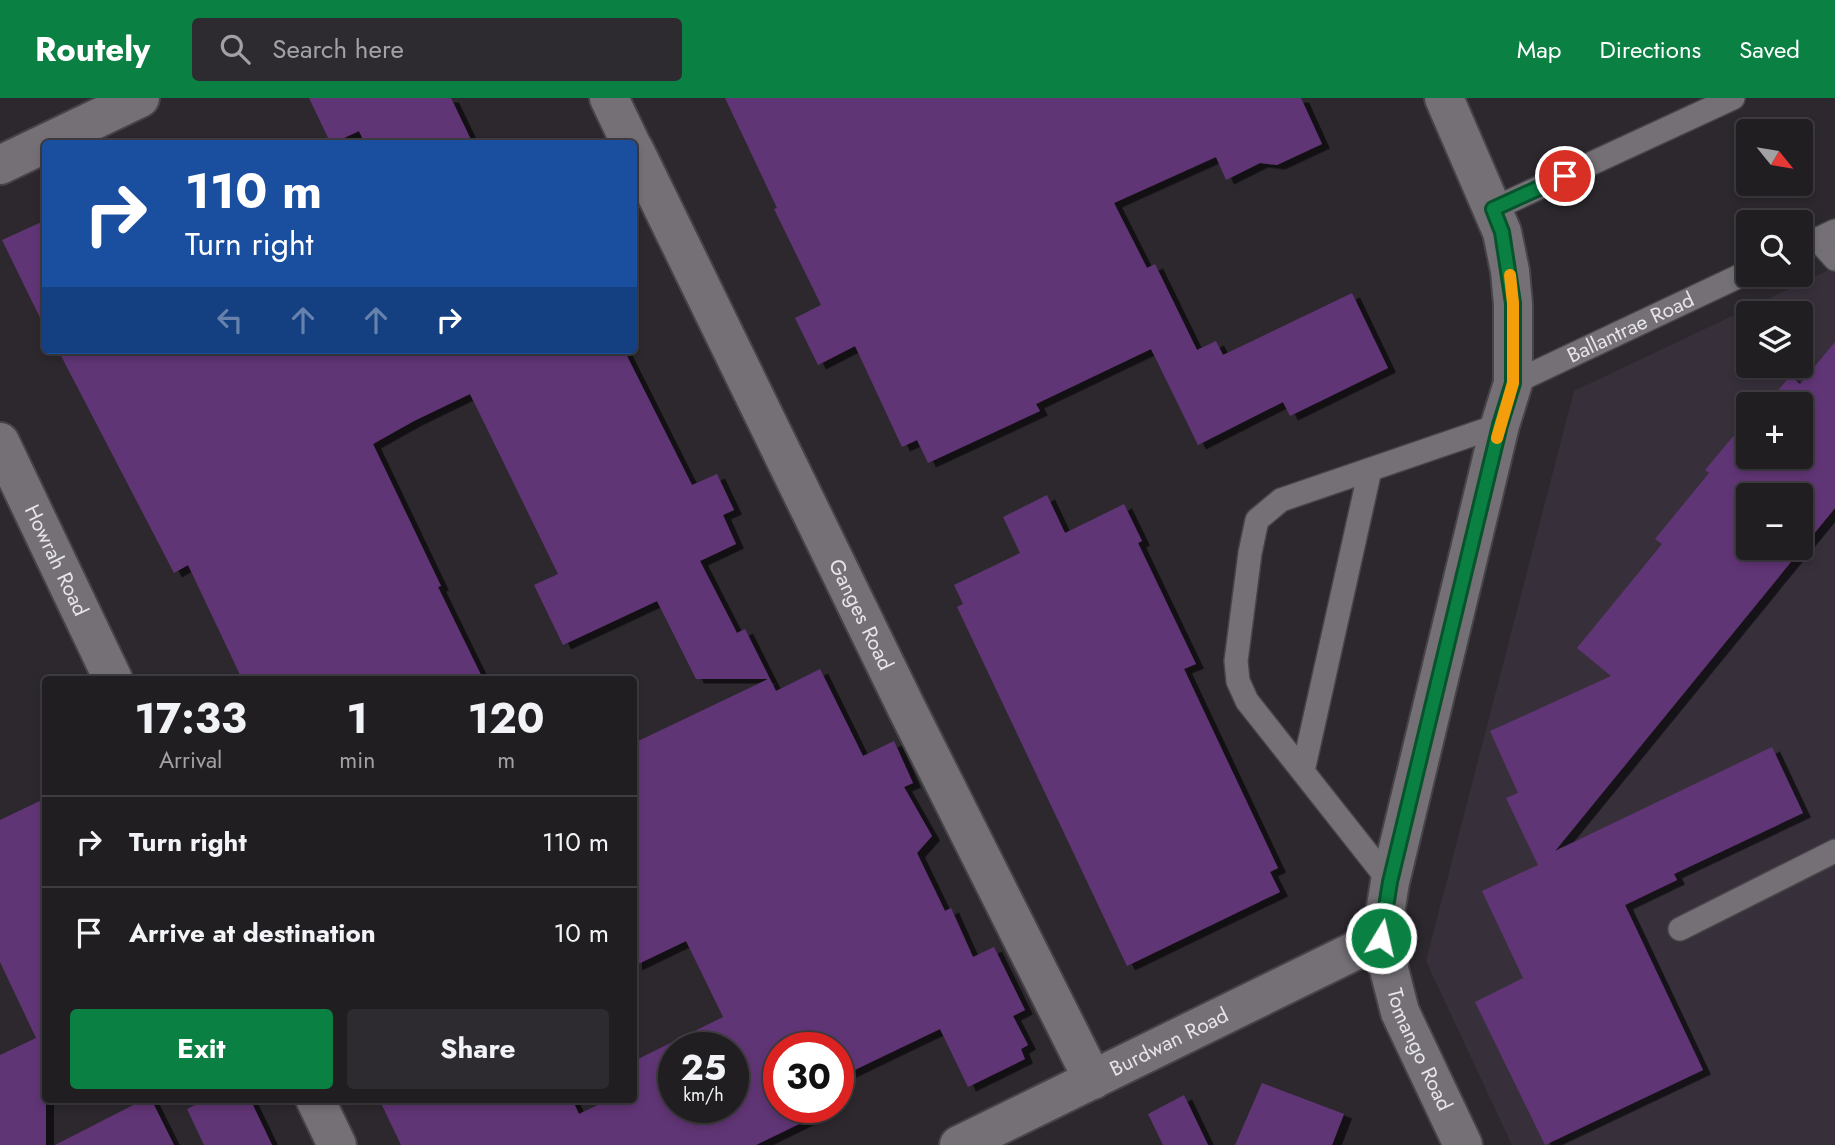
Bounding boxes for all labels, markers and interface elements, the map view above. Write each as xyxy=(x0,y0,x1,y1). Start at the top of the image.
search box xyxy=(192,18,682,81)
text: Routely xyxy=(35,26,150,73)
icon: search xyxy=(216,30,254,68)
text: Search here xyxy=(272,30,404,68)
text: Map xyxy=(1517,32,1562,67)
text: Directions xyxy=(1600,32,1701,67)
text: Saved xyxy=(1739,32,1800,67)
north arrow xyxy=(1736,119,1813,196)
map controls xyxy=(1736,119,1813,560)
pin xyxy=(1535,146,1595,206)
text: 110 m xyxy=(185,156,322,226)
icon: arrive xyxy=(1546,157,1584,195)
icon: right xyxy=(70,168,161,259)
button: search xyxy=(1736,210,1813,287)
text: Turn right xyxy=(185,221,314,267)
street label: Ballantrae Road xyxy=(1562,285,1699,370)
icon: left xyxy=(211,301,249,339)
icon: ahead xyxy=(284,301,322,339)
icon: ahead xyxy=(357,301,395,339)
icon: right xyxy=(430,301,468,339)
button: layers xyxy=(1736,301,1813,378)
button: + xyxy=(1736,392,1813,469)
button: − xyxy=(1736,483,1813,560)
street label: Howrah Road xyxy=(17,499,96,621)
street label: Ganges Road xyxy=(821,554,901,675)
text: 17:33 xyxy=(134,688,247,749)
text: 1 xyxy=(347,688,368,749)
text: 120 xyxy=(468,688,545,749)
text: Arrival xyxy=(159,743,222,777)
text: min xyxy=(339,743,375,777)
text: m xyxy=(497,743,515,777)
icon: right xyxy=(70,823,108,861)
text: Turn right xyxy=(129,823,247,861)
text: 110 m xyxy=(542,823,609,861)
position arrow xyxy=(1344,901,1418,975)
icon: arrive xyxy=(70,914,108,952)
text: Arrive at destination xyxy=(129,914,376,952)
text: 10 m xyxy=(554,914,609,952)
street label: Tomango Road xyxy=(1380,985,1460,1116)
street label: Burdwan Road xyxy=(1105,1000,1234,1084)
button: Exit xyxy=(70,1009,333,1089)
button: Share xyxy=(347,1009,609,1089)
speed limit sign: 30 xyxy=(763,1032,854,1123)
text: 25 xyxy=(681,1043,726,1093)
text: km/h xyxy=(683,1082,724,1108)

